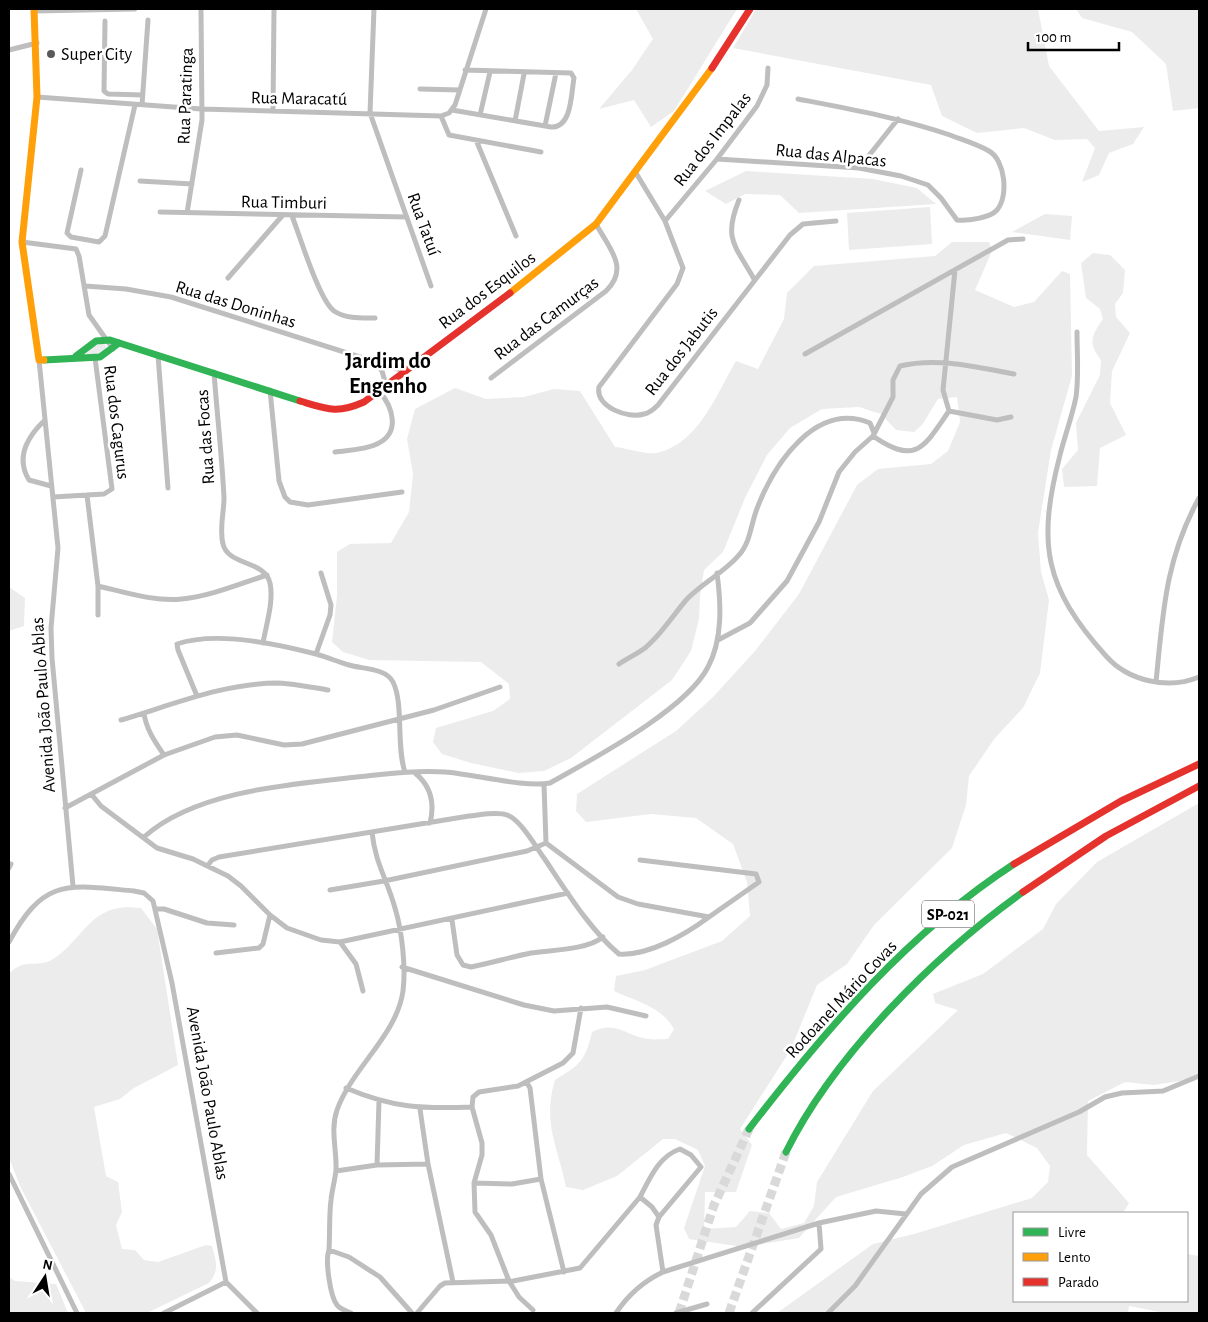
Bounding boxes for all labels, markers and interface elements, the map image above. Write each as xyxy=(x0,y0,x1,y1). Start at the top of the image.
scale bar xyxy=(1028,20,1119,52)
text: 100 m xyxy=(1036,30,1071,45)
place label: Super City xyxy=(61,46,132,64)
street label: Rua Paratinga xyxy=(175,47,197,145)
marker: Super City xyxy=(45,48,57,60)
street label: Rua Maracatú xyxy=(251,89,347,109)
street label: Rua dos Impalas xyxy=(671,89,755,190)
street label: Rua das Alpacas xyxy=(775,141,887,171)
street label: Rua Tatuí xyxy=(403,191,443,259)
street label: Rua Timburi xyxy=(241,193,327,213)
street label: Rua dos Esquilos xyxy=(436,249,539,333)
street label: Rua das Camurças xyxy=(491,274,602,364)
street label: Rua das Doninhas xyxy=(173,278,298,332)
street label: Rua dos Jabutis xyxy=(642,304,722,399)
district label: Jardim do Engenho xyxy=(345,350,431,397)
street label: Rua dos Cagurus xyxy=(100,364,132,480)
street label: Rua das Focas xyxy=(194,389,218,485)
street label: Avenida João Paulo Ablas xyxy=(29,617,59,793)
road number: SP-021 xyxy=(922,901,974,928)
street label: Rodoanel Mário Covas xyxy=(783,937,901,1062)
street label: Avenida João Paulo Ablas xyxy=(183,1005,231,1181)
legend xyxy=(1013,1212,1188,1302)
text: Livre xyxy=(1058,1225,1086,1240)
text: Lento xyxy=(1058,1250,1091,1265)
north arrow xyxy=(20,1252,70,1302)
text: N xyxy=(41,1257,54,1273)
text: Parado xyxy=(1058,1275,1099,1290)

